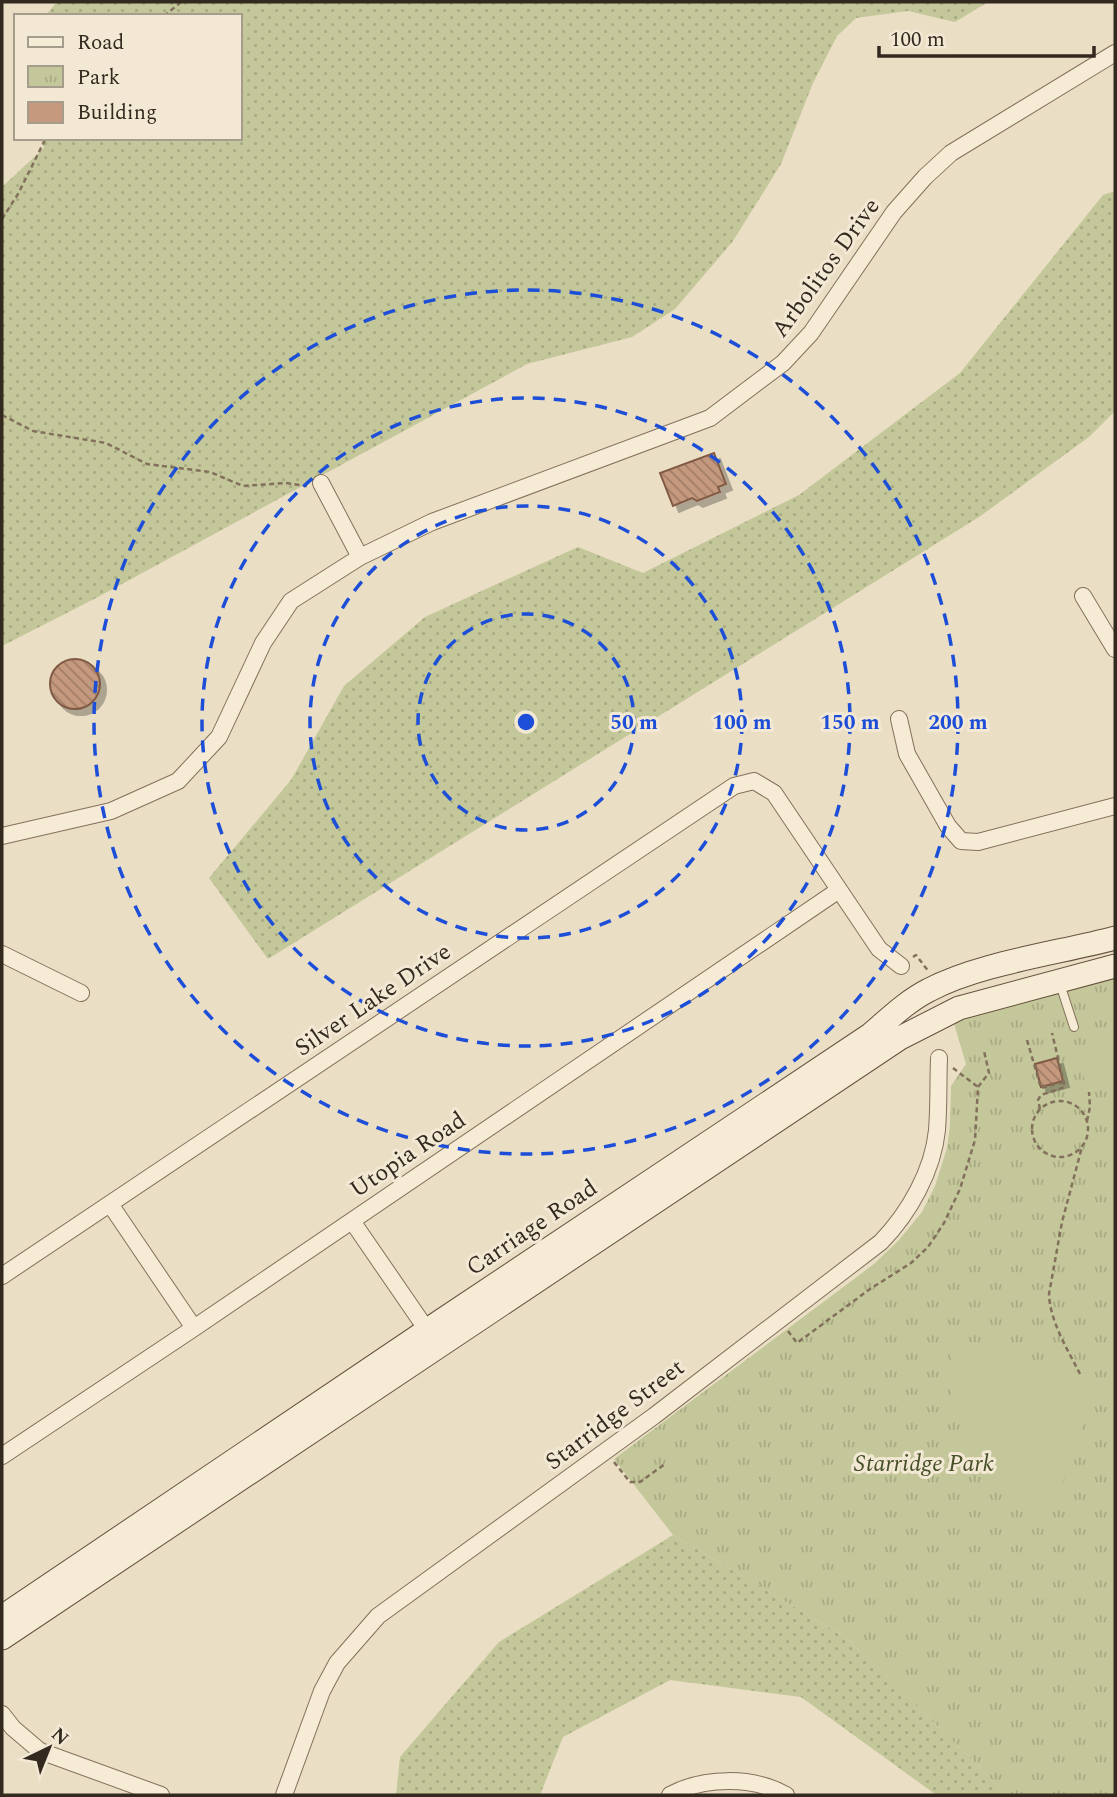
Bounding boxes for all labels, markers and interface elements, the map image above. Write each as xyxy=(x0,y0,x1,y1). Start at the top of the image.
legend xyxy=(14,14,242,140)
scale bar xyxy=(879,14,1094,58)
text: 100 m xyxy=(890,24,945,56)
text: Road xyxy=(77,27,124,59)
text: Park xyxy=(77,62,121,94)
text: Building xyxy=(77,97,157,129)
street label: Arbolitos Drive xyxy=(763,191,889,345)
text: 50 m xyxy=(610,707,658,739)
text: 100 m xyxy=(712,707,772,739)
text: 150 m xyxy=(820,707,880,739)
text: 200 m xyxy=(928,707,988,739)
centre of rings xyxy=(514,710,538,734)
street label: Silver Lake Drive xyxy=(287,934,459,1066)
street label: Utopia Road xyxy=(343,1103,473,1207)
street label: Carriage Road xyxy=(459,1171,605,1285)
street label: Starridge Street xyxy=(538,1350,692,1480)
park label: Starridge Park xyxy=(854,1446,994,1482)
north arrow xyxy=(14,1713,84,1783)
text: N xyxy=(44,1721,75,1753)

